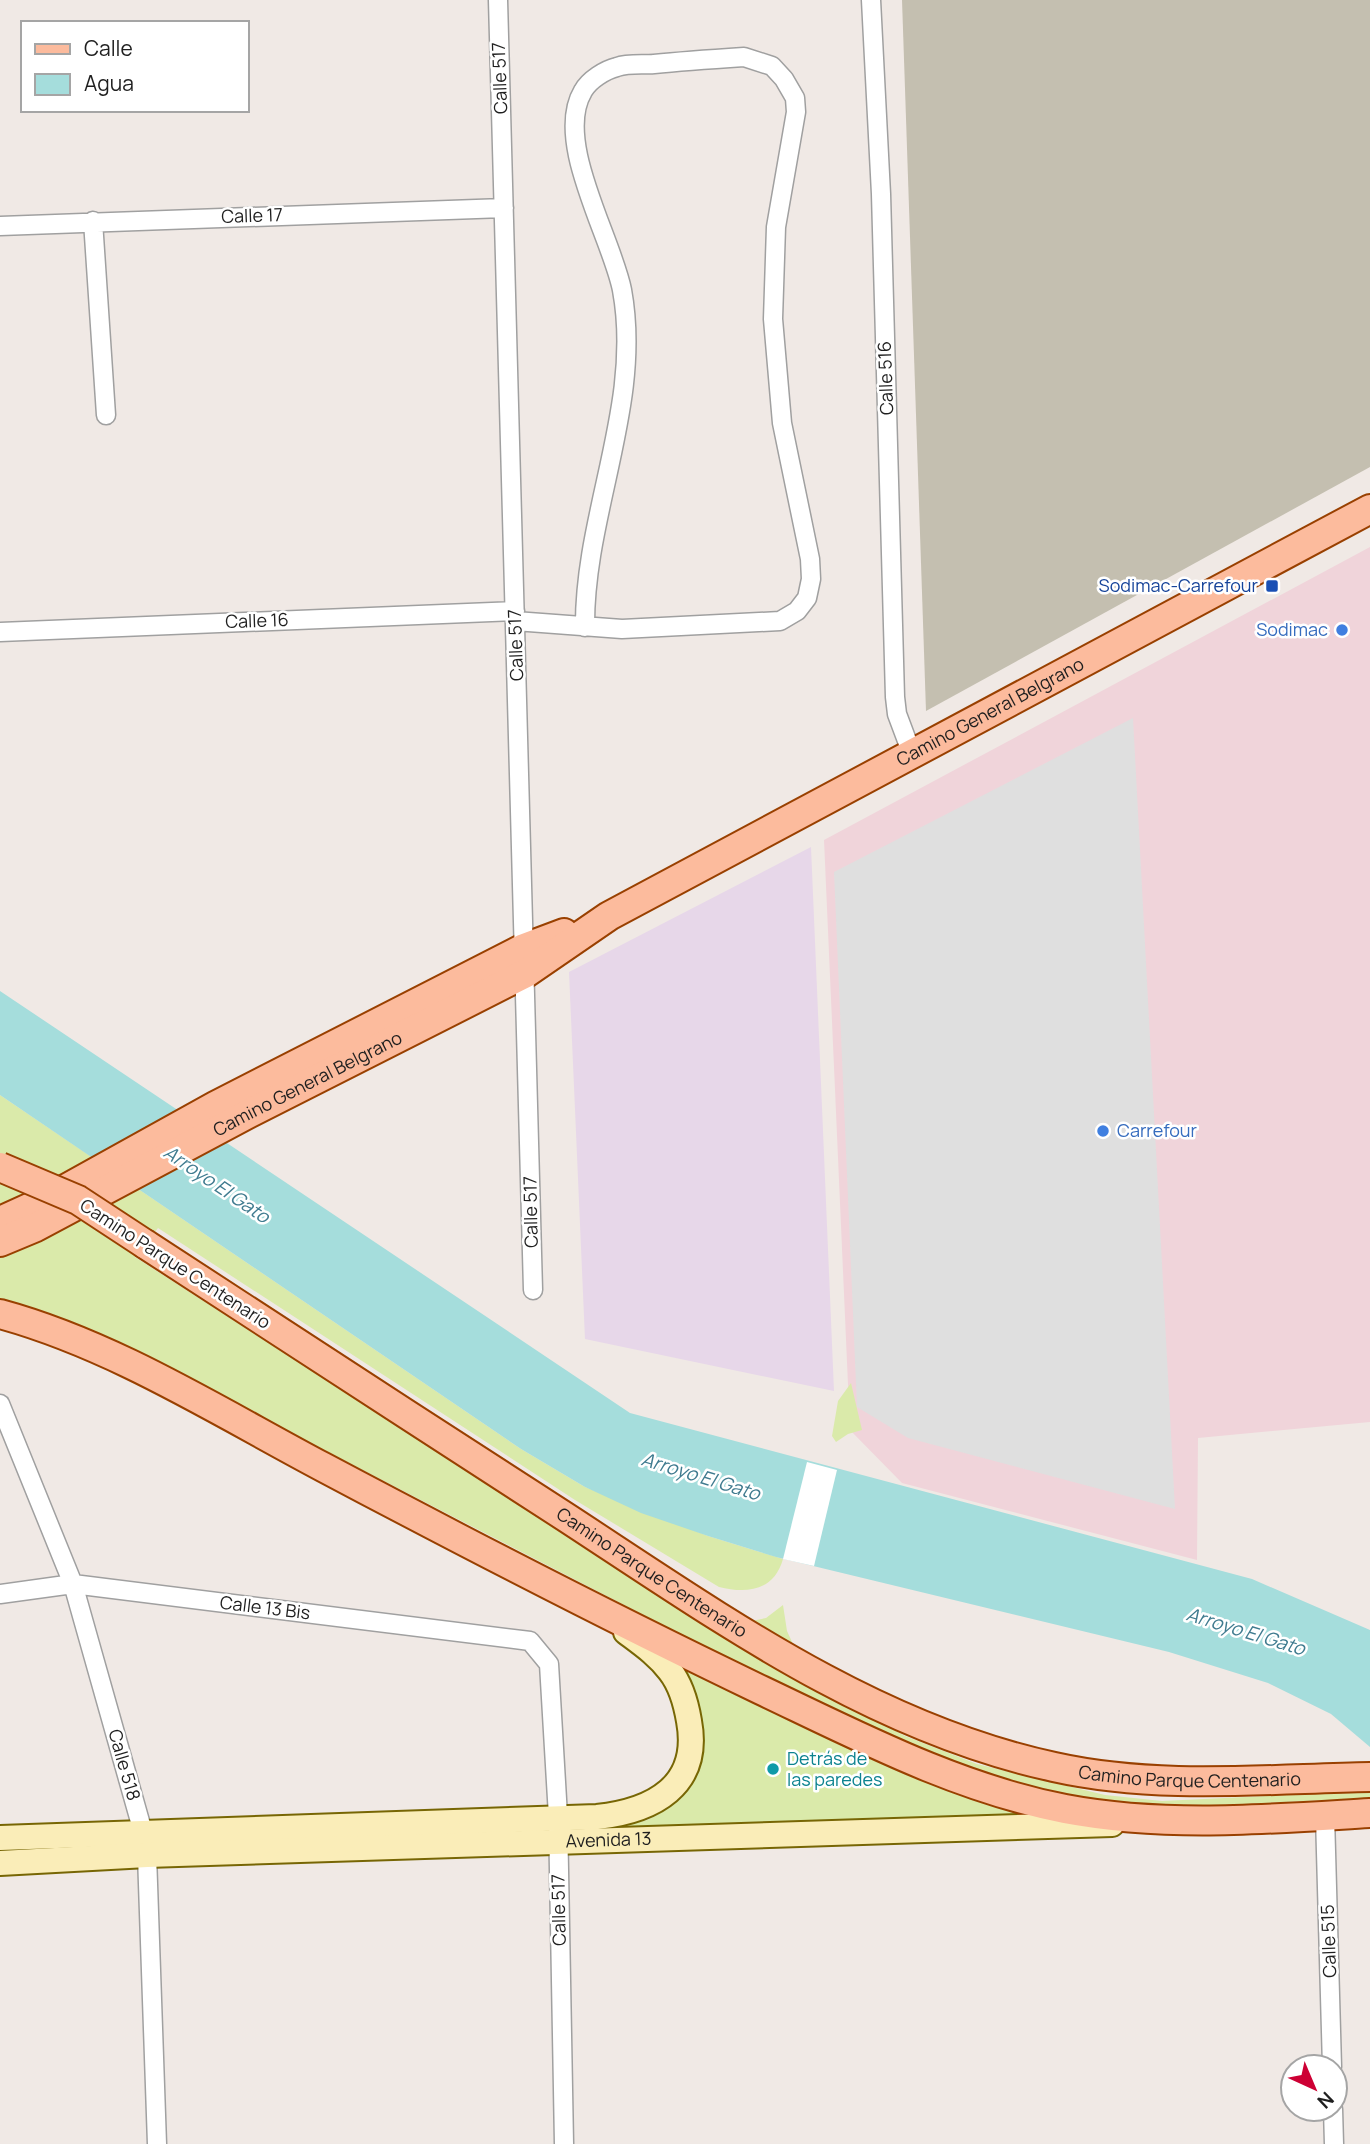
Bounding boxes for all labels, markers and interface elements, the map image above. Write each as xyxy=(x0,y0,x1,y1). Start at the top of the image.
legend xyxy=(21,21,248,112)
text: Calle xyxy=(84,34,133,62)
street label: Calle 517 xyxy=(486,42,512,114)
text: Agua xyxy=(84,69,134,97)
street label: Calle 17 xyxy=(221,202,283,228)
street label: Calle 516 xyxy=(872,341,898,415)
place label: Sodimac-Carrefour xyxy=(1099,573,1259,597)
marker: Sodimac-Carrefour xyxy=(1264,578,1280,594)
street label: Calle 16 xyxy=(225,607,289,633)
street label: Calle 517 xyxy=(502,609,528,681)
place label: Sodimac xyxy=(1256,617,1328,641)
marker: Sodimac xyxy=(1334,622,1350,638)
street label: Camino General Belgrano xyxy=(892,651,1088,771)
street label: Camino General Belgrano xyxy=(208,1025,406,1142)
place label: Carrefour xyxy=(1117,1118,1198,1142)
marker: Carrefour xyxy=(1095,1123,1111,1139)
water label: Arroyo El Gato xyxy=(159,1139,277,1230)
street label: Calle 517 xyxy=(517,1176,543,1248)
street label: Camino Parque Centenario xyxy=(76,1192,275,1334)
water label: Arroyo El Gato xyxy=(639,1446,765,1507)
street label: Camino Parque Centenario xyxy=(552,1501,752,1643)
street label: Calle 13 Bis xyxy=(219,1590,312,1624)
water label: Arroyo El Gato xyxy=(1184,1601,1310,1662)
street label: Calle 518 xyxy=(103,1726,147,1803)
place label: Detrás de las paredes xyxy=(787,1746,882,1791)
street label: Camino Parque Centenario xyxy=(1077,1759,1301,1792)
marker: Detrás de las paredes xyxy=(765,1761,781,1777)
street label: Avenida 13 xyxy=(565,1826,652,1853)
street label: Calle 517 xyxy=(545,1874,571,1946)
street label: Calle 515 xyxy=(1315,1904,1341,1978)
north arrow xyxy=(1279,2053,1349,2123)
text: N xyxy=(1312,2086,1340,2114)

